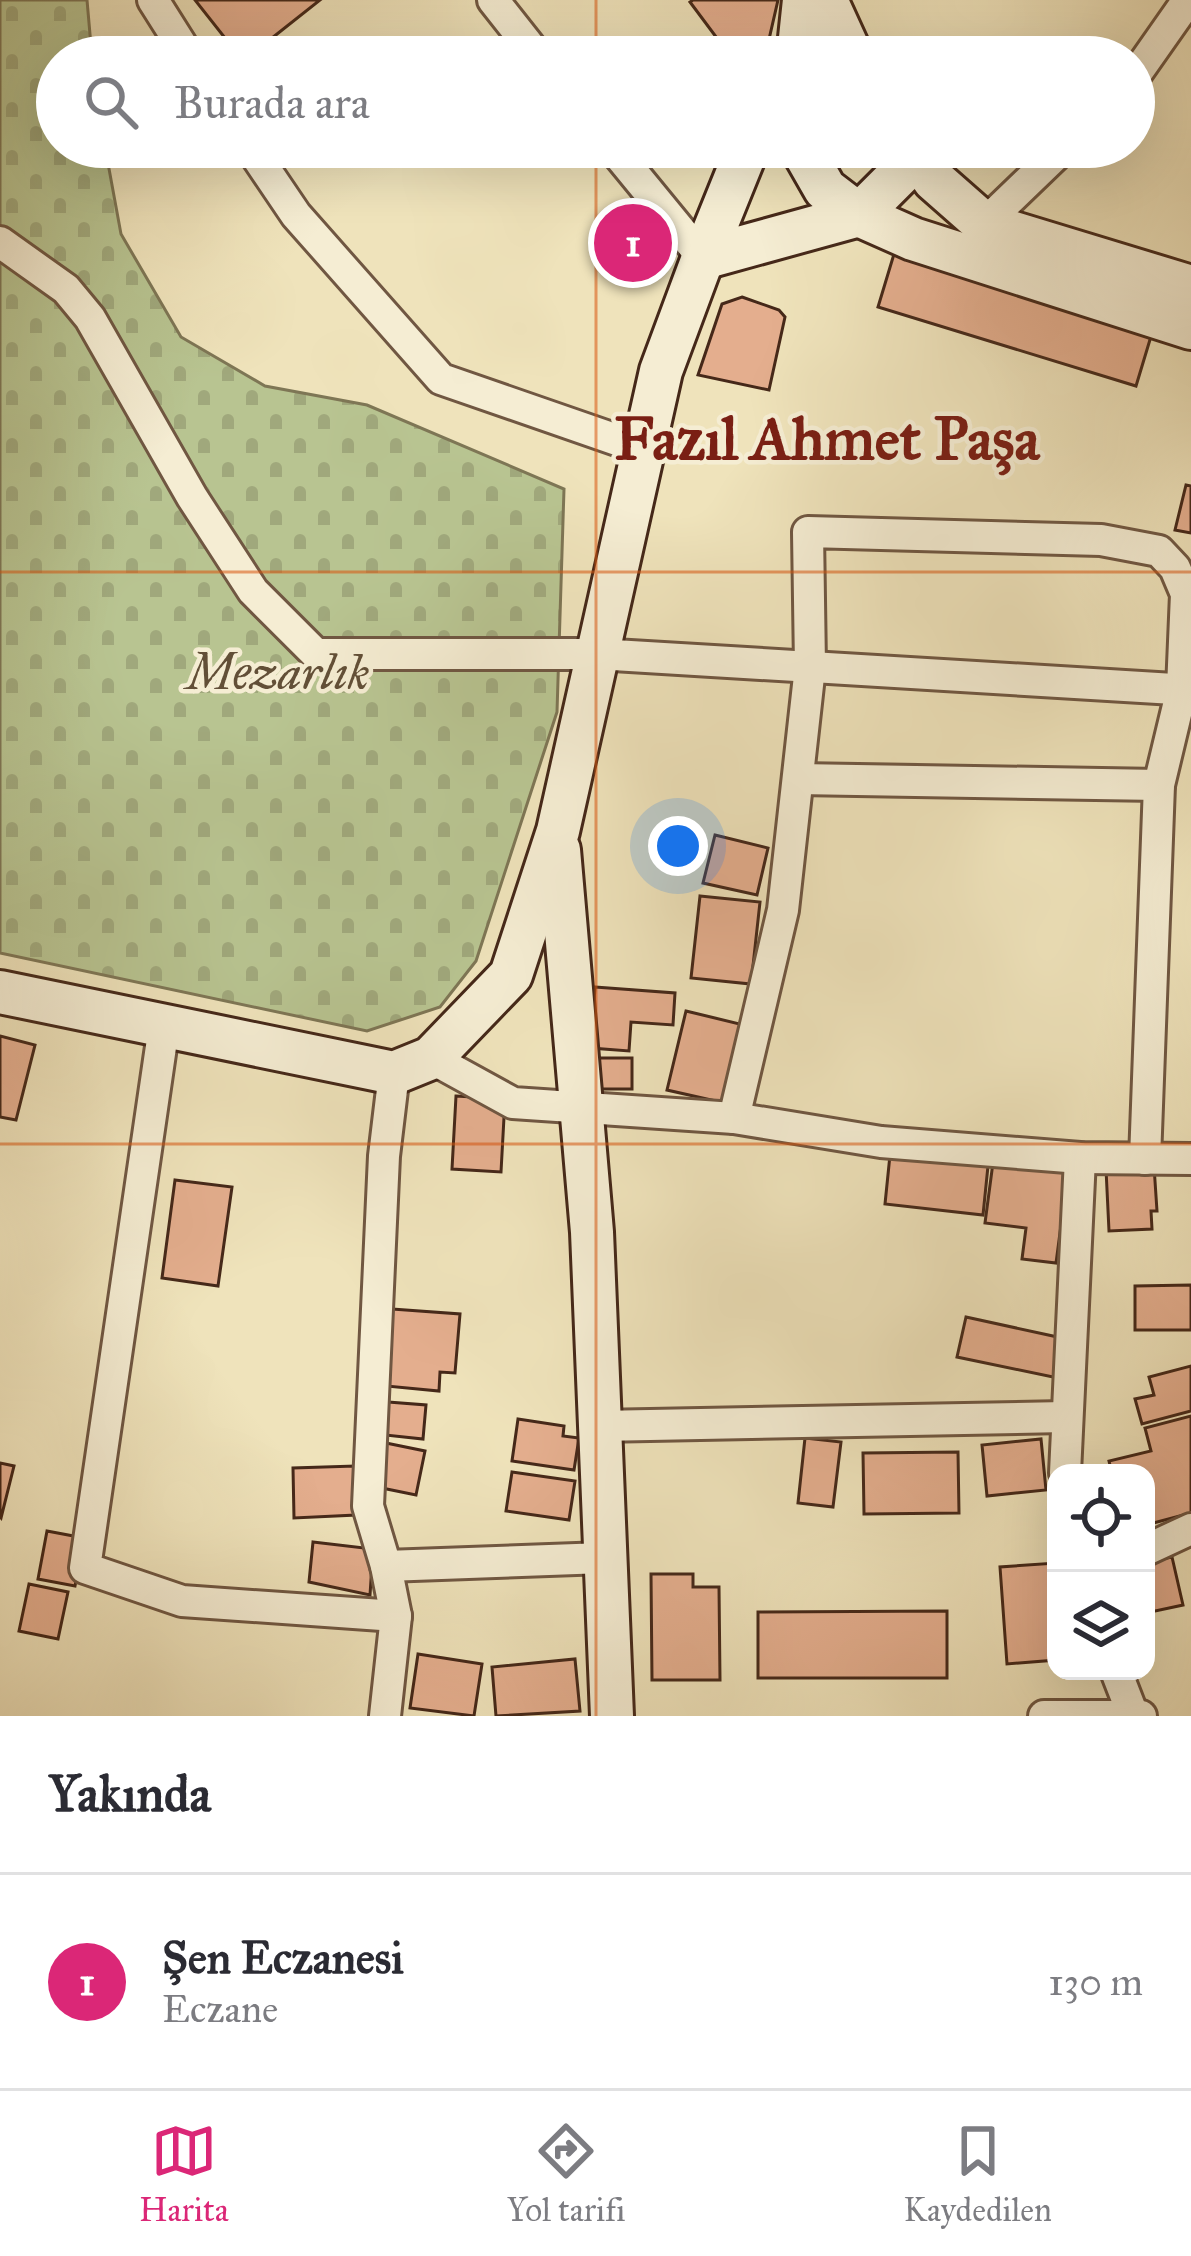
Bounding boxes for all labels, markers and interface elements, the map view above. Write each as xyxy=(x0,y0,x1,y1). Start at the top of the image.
search box xyxy=(36,36,1155,168)
icon: search xyxy=(78,69,144,135)
text: Burada ara xyxy=(174,75,370,130)
pin: 1 xyxy=(594,198,672,288)
district label: Fazıl Ahmet Paşa xyxy=(614,402,1041,476)
park label: Mezarlık xyxy=(183,643,369,702)
your location xyxy=(648,816,708,876)
map controls xyxy=(1047,1464,1155,1680)
button: locate xyxy=(1047,1464,1155,1572)
button: layers xyxy=(1047,1572,1155,1680)
text: Yakında xyxy=(48,1763,211,1825)
text: Şen Eczanesi xyxy=(162,1930,404,1985)
text: 1 xyxy=(79,1958,95,2006)
text: 130 m xyxy=(1048,1958,1143,2006)
text: Eczane xyxy=(162,1985,278,2033)
tab: Harita xyxy=(139,2118,229,2230)
tab: Yol tarifi xyxy=(507,2118,625,2230)
tab: Kaydedilen xyxy=(903,2118,1052,2230)

